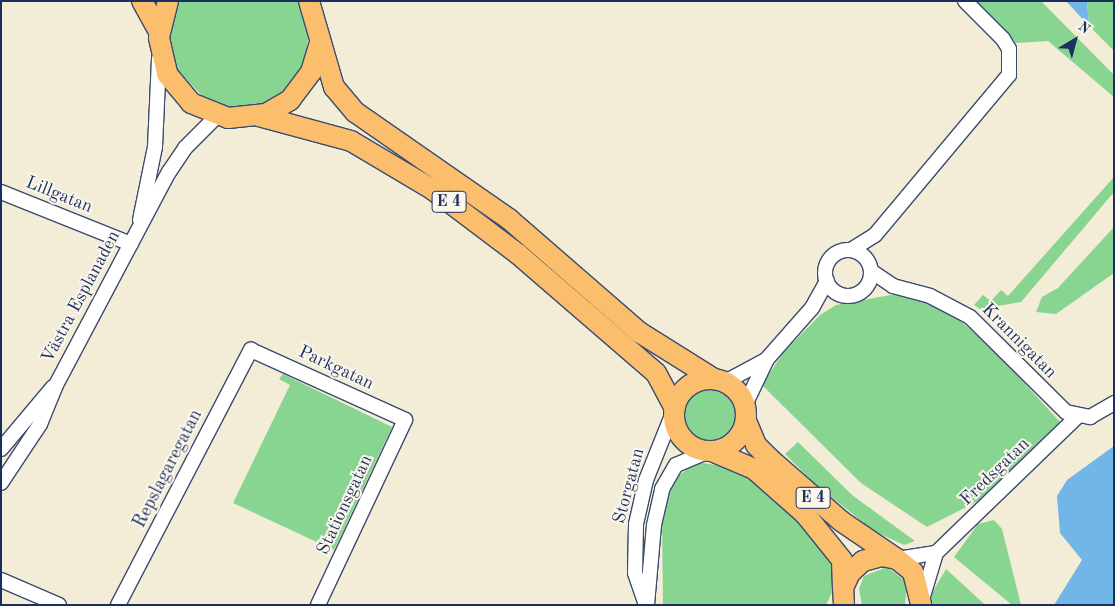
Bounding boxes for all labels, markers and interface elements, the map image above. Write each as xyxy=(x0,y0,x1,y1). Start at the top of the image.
north arrow xyxy=(1050,15,1100,65)
text: N xyxy=(1076,19,1093,37)
street label: Lillgatan xyxy=(22,172,96,218)
road number: E 4 xyxy=(432,188,466,216)
street label: Västra Esplanaden xyxy=(37,227,125,367)
street label: Krannigatan xyxy=(977,299,1061,383)
street label: Parkgatan xyxy=(295,341,377,395)
street label: Repslagaregatan xyxy=(129,406,207,532)
street label: Fredsgatan xyxy=(956,433,1034,511)
street label: Storgatan xyxy=(609,446,649,526)
street label: Stationsgatan xyxy=(312,452,378,558)
road number: E 4 xyxy=(796,484,830,512)

